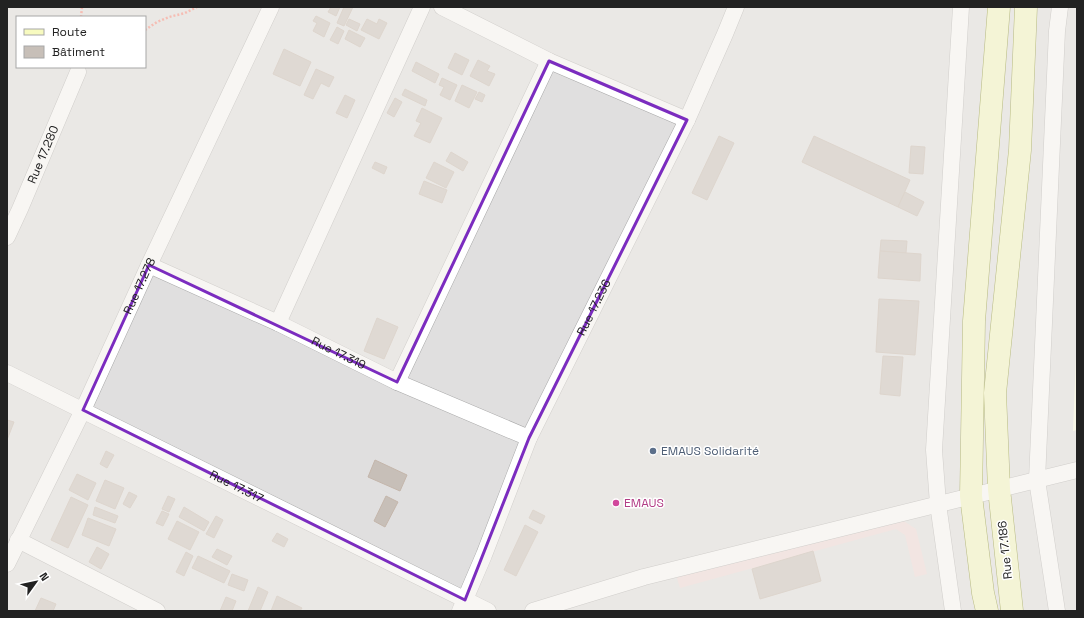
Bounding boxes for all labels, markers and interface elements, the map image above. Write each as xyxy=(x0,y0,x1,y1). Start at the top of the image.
legend xyxy=(16,16,146,68)
text: Route xyxy=(52,24,87,40)
text: Bâtiment xyxy=(52,44,105,60)
street label: Rue 17.280 xyxy=(24,123,62,186)
street label: Rue 17.278 xyxy=(120,255,159,317)
street label: Rue 17.236 xyxy=(573,277,615,338)
street label: Rue 17.319 xyxy=(309,333,368,373)
place label: EMAUS Solidarité xyxy=(661,443,759,459)
marker: EMAUS Solidarité xyxy=(648,446,658,456)
street label: Rue 17.317 xyxy=(207,466,266,507)
place label: EMAUS xyxy=(624,495,664,511)
marker: EMAUS xyxy=(611,498,621,508)
street label: Rue 17.186 xyxy=(994,520,1016,580)
north arrow xyxy=(16,562,56,602)
text: N xyxy=(37,570,52,583)

